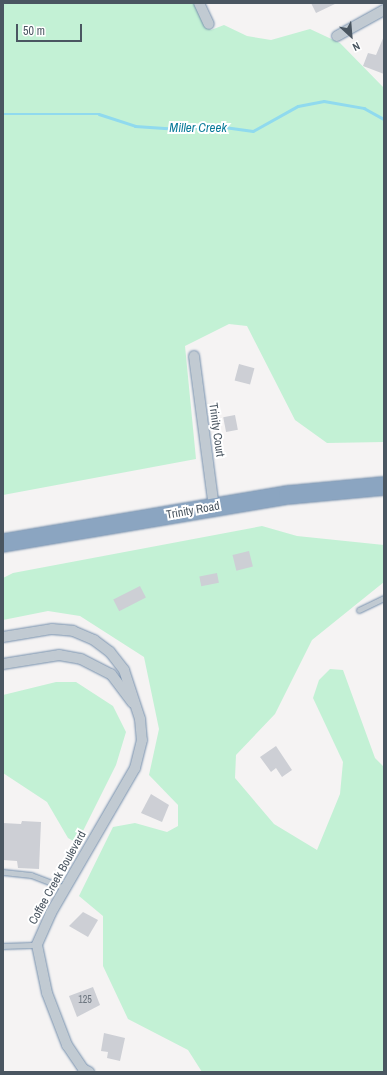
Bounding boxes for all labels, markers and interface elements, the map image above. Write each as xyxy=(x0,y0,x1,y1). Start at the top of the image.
scale bar xyxy=(18,16,84,42)
north arrow xyxy=(331,16,371,56)
text: 50 m xyxy=(23,23,45,39)
text: N xyxy=(350,39,362,55)
water label: Miller Creek xyxy=(169,120,227,136)
street label: Trinity Court xyxy=(205,402,227,458)
street label: Trinity Road xyxy=(165,499,221,523)
street label: Coffee Creek Boulevard xyxy=(26,829,90,927)
house number: 125 xyxy=(78,994,92,1006)

